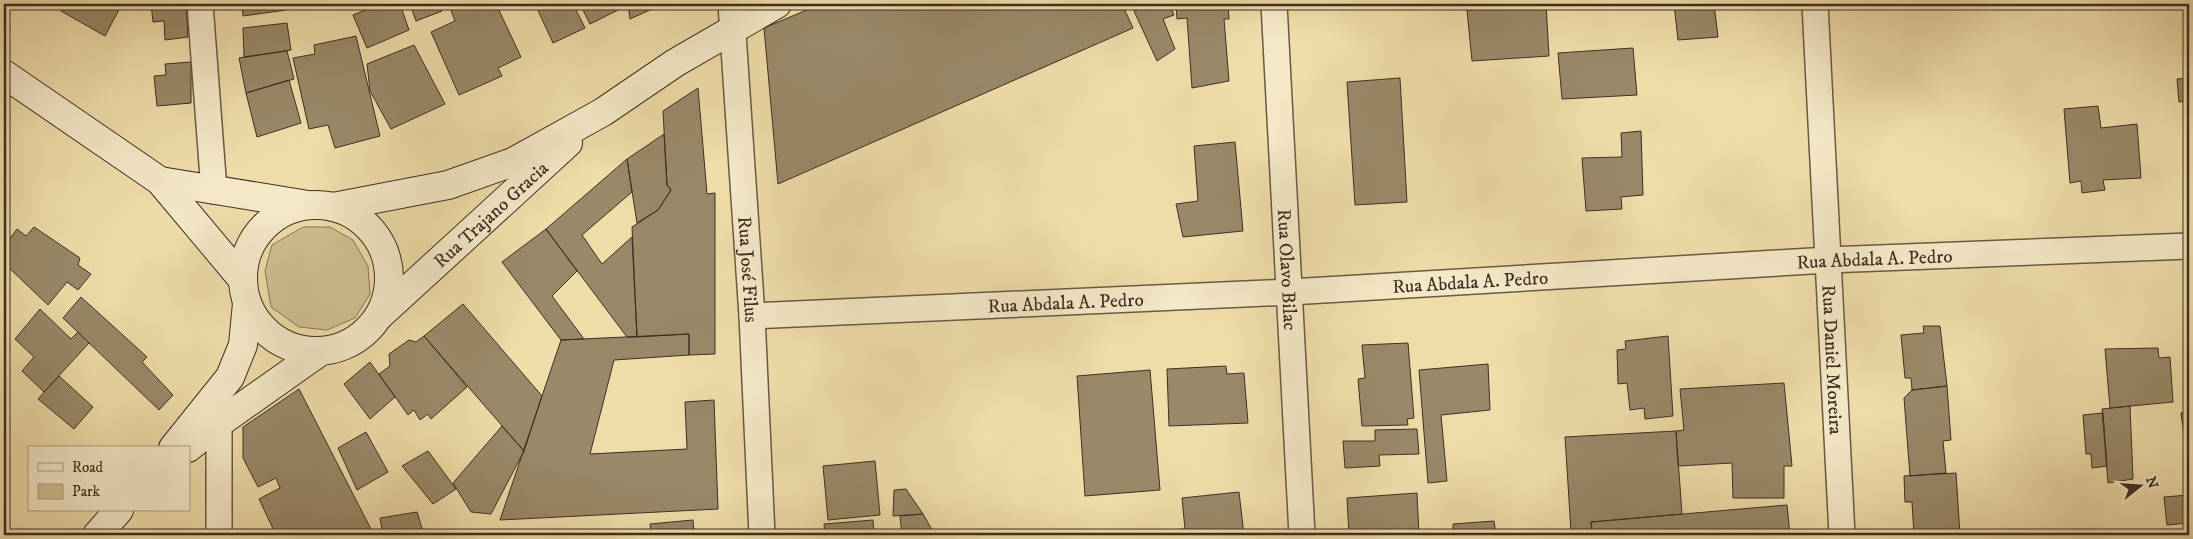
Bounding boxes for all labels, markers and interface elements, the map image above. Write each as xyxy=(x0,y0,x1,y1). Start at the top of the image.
street label: Rua Trajano Gracia xyxy=(429,157,553,273)
street label: Rua Olavo Bilac xyxy=(1272,208,1301,331)
street label: Rua José Filus xyxy=(732,216,762,323)
street label: Rua Abdala A. Pedro xyxy=(1796,245,1953,275)
street label: Rua Abdala A. Pedro xyxy=(1392,267,1549,299)
street label: Rua Daniel Moreira xyxy=(1816,284,1847,435)
street label: Rua Abdala A. Pedro xyxy=(987,289,1144,318)
legend xyxy=(28,446,190,512)
text: Road xyxy=(72,458,104,477)
north arrow xyxy=(2116,462,2166,512)
text: N xyxy=(2141,474,2162,491)
text: Park xyxy=(72,482,101,501)

